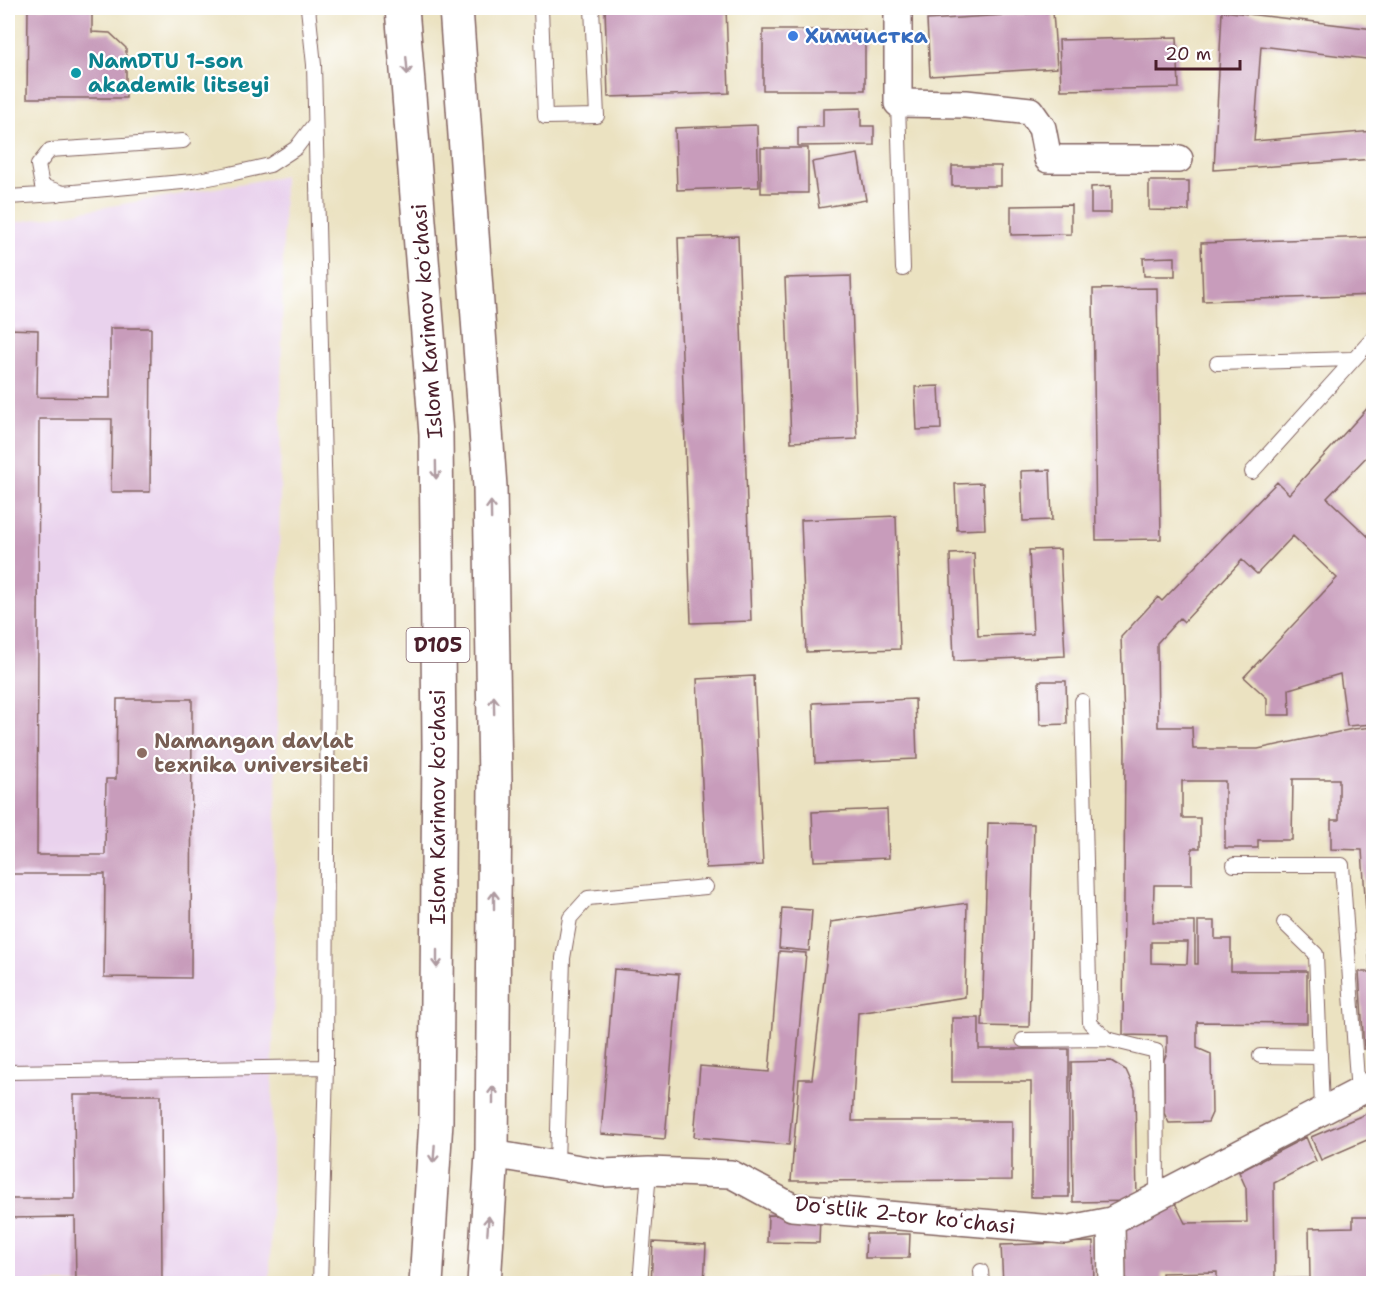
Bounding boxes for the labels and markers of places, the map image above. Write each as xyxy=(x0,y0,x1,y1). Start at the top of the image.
place label: Химчистка xyxy=(805,22,929,50)
marker: Химчистка xyxy=(786,29,800,43)
place label: NamDTU 1-son akademik litseyi xyxy=(88,47,269,99)
marker: NamDTU 1-son akademik litseyi xyxy=(69,66,83,80)
place label: Namangan davlat texnika universiteti xyxy=(154,727,369,779)
marker: Namangan davlat texnika universiteti xyxy=(135,746,149,760)

